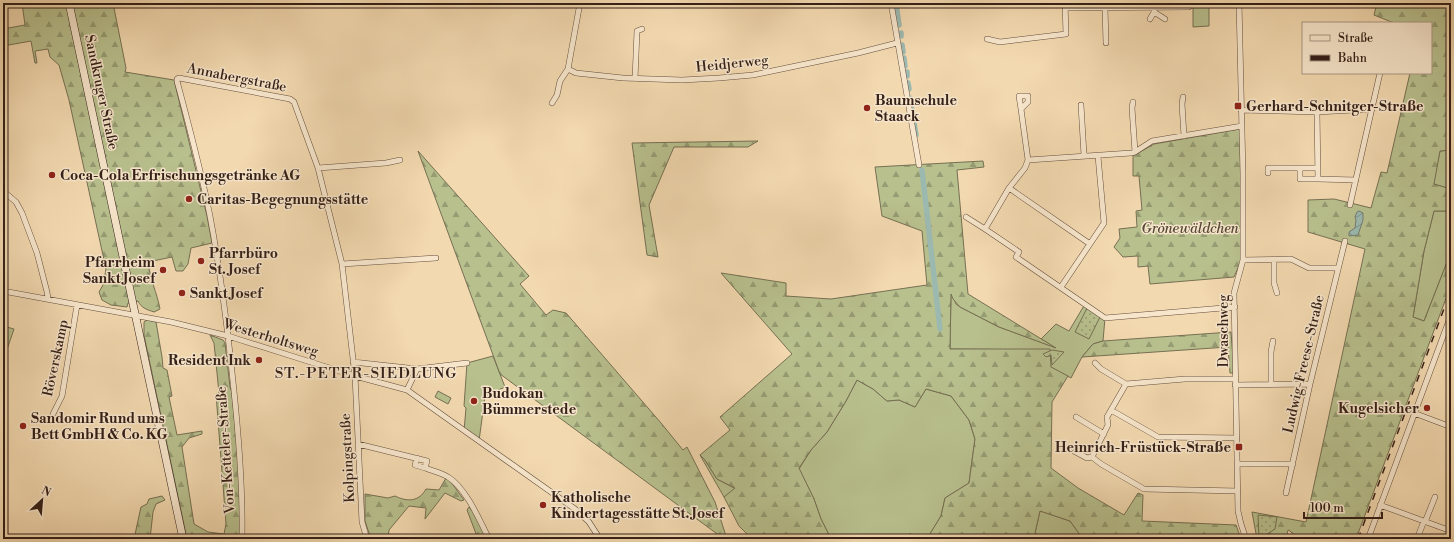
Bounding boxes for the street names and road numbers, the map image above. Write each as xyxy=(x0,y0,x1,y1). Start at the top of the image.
street label: Sandkruger Straße xyxy=(80,33,122,151)
street label: Heidjerweg xyxy=(695,51,770,77)
street label: Annabergstraße xyxy=(185,59,288,96)
street label: Ludwig-Freese-Straße xyxy=(1279,293,1329,435)
street label: Dwaschweg xyxy=(1215,294,1233,367)
street label: Westerholtsweg xyxy=(220,315,321,361)
street label: Röverskamp xyxy=(39,318,73,398)
street label: Von-Ketteler-Straße xyxy=(213,385,240,515)
street label: Kolpingstraße xyxy=(337,413,359,503)

